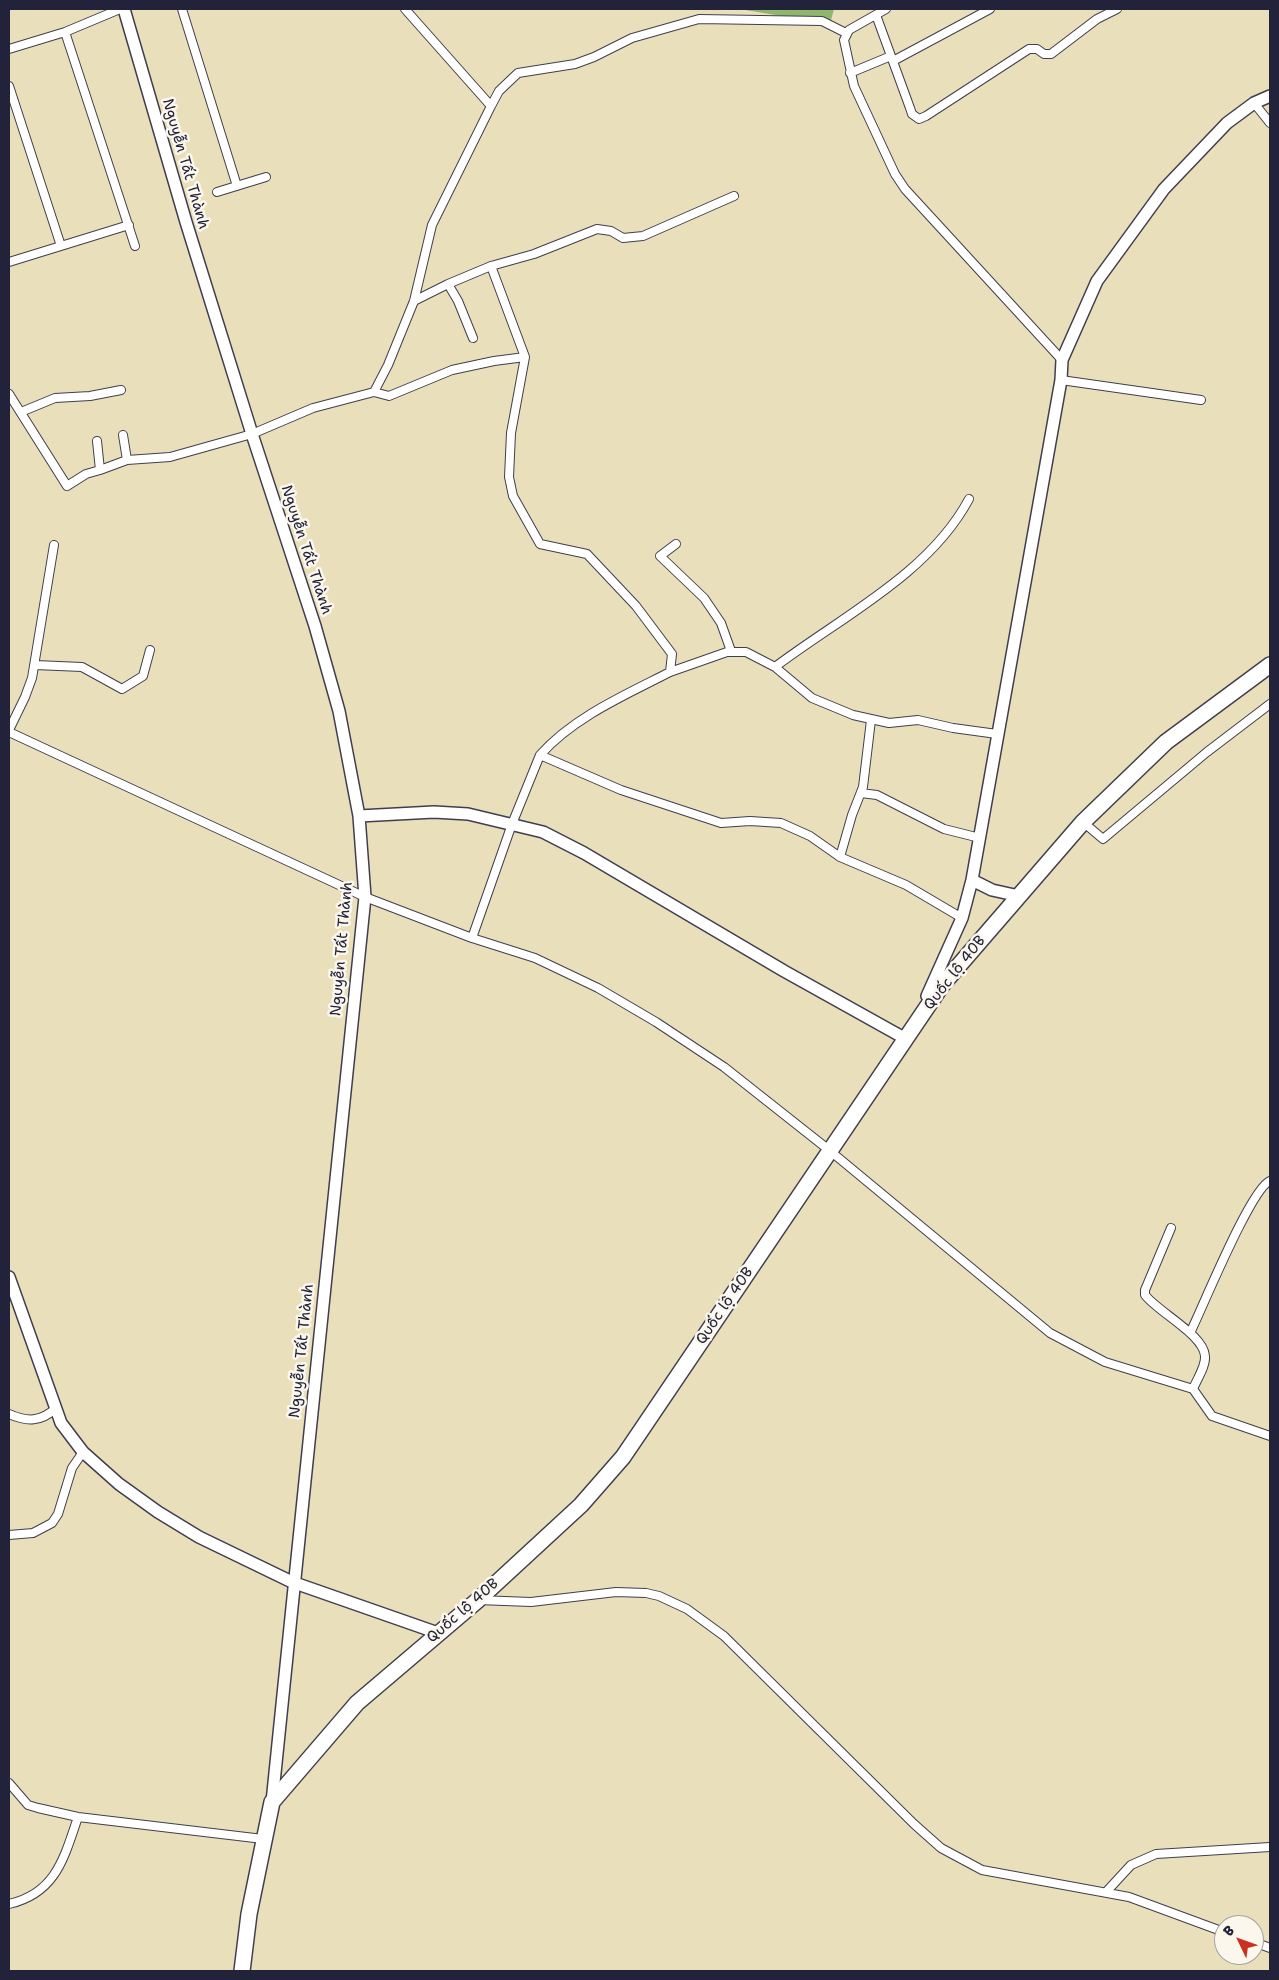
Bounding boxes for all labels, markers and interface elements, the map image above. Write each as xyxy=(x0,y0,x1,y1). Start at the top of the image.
street label: Nguyễn Tất Thành xyxy=(158,97,212,231)
street label: Nguyễn Tất Thành xyxy=(277,483,335,617)
street label: Nguyễn Tất Thành xyxy=(327,881,357,1017)
street label: Quốc lộ 40B xyxy=(920,932,990,1014)
street label: Quốc lộ 40B xyxy=(693,1264,757,1348)
street label: Nguyễn Tất Thành xyxy=(286,1283,318,1419)
street label: Quốc lộ 40B xyxy=(423,1575,503,1647)
north arrow xyxy=(1214,1915,1264,1965)
text: B xyxy=(1219,1921,1238,1940)

